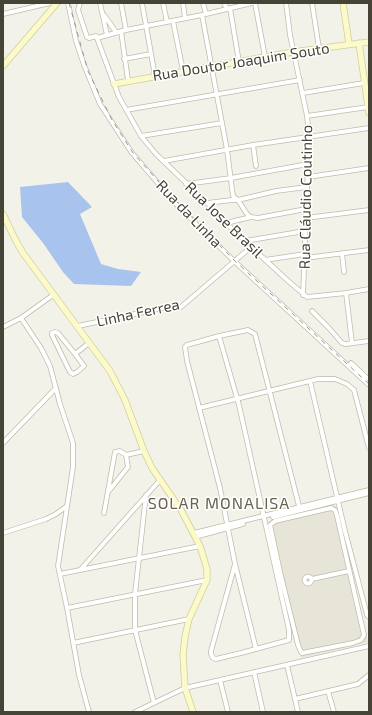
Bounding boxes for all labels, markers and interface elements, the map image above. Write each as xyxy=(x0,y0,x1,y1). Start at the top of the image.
street label: Rua Doutor Joaquim Souto xyxy=(151,39,331,85)
street label: Rua Cláudio Coutinho xyxy=(296,125,316,269)
street label: Rua da Linha xyxy=(152,177,226,251)
street label: Rua Jose Brasil xyxy=(181,178,267,262)
street label: Linha Ferrea xyxy=(95,295,181,331)
district label: SOLAR MONALISA xyxy=(148,494,290,514)

